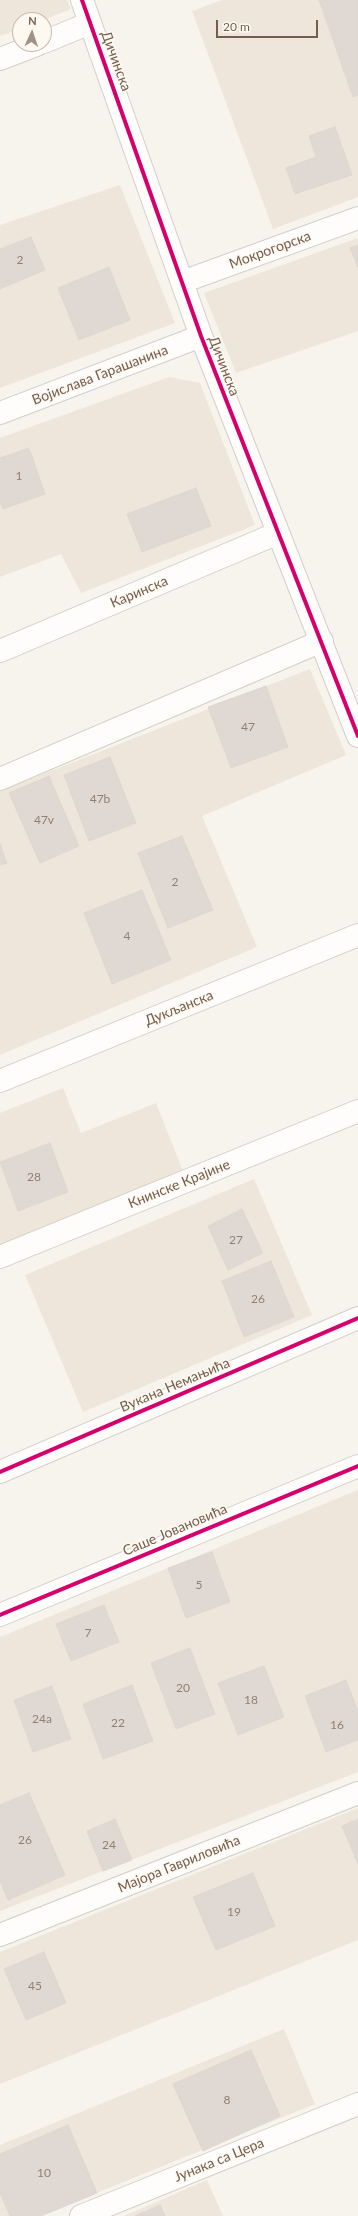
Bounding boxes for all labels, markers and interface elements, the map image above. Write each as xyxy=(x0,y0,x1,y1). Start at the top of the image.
north arrow xyxy=(12,12,52,52)
scale bar xyxy=(218,12,320,38)
text: N xyxy=(28,14,37,27)
text: 20 m xyxy=(223,19,250,34)
street label: Дичинска xyxy=(97,29,135,93)
street label: Мокрогорска xyxy=(227,227,313,273)
house number: 2 xyxy=(17,253,23,267)
street label: Дичинска xyxy=(205,334,243,398)
street label: Војислава Гарашанина xyxy=(30,341,170,409)
house number: 1 xyxy=(16,469,22,483)
street label: Каринска xyxy=(108,572,170,612)
house number: 47 xyxy=(241,720,255,734)
house number: 47b xyxy=(90,792,110,806)
house number: 47v xyxy=(34,813,54,827)
house number: 2 xyxy=(172,875,178,889)
house number: 4 xyxy=(124,929,130,943)
street label: Дукљанска xyxy=(142,987,216,1029)
street label: Книнске Крајине xyxy=(126,1156,232,1212)
house number: 28 xyxy=(27,1170,41,1184)
house number: 27 xyxy=(229,1233,243,1247)
house number: 26 xyxy=(251,1292,265,1306)
street label: Вукана Немањића xyxy=(118,1354,232,1416)
street label: Саше Јовановића xyxy=(120,1500,230,1560)
house number: 5 xyxy=(196,1578,202,1592)
house number: 7 xyxy=(85,1626,91,1640)
house number: 20 xyxy=(176,1681,190,1695)
house number: 18 xyxy=(244,1693,258,1707)
house number: 24a xyxy=(32,1712,52,1726)
house number: 22 xyxy=(111,1716,125,1730)
house number: 16 xyxy=(330,1718,344,1732)
street label: Мајора Гавриловића xyxy=(115,1832,243,1896)
house number: 26 xyxy=(18,1833,32,1847)
house number: 24 xyxy=(102,1838,116,1852)
house number: 19 xyxy=(227,1905,241,1919)
house number: 45 xyxy=(28,1979,42,1993)
house number: 8 xyxy=(224,2093,230,2107)
street label: Јунака са Цера xyxy=(172,2134,266,2186)
house number: 10 xyxy=(37,2166,51,2180)

